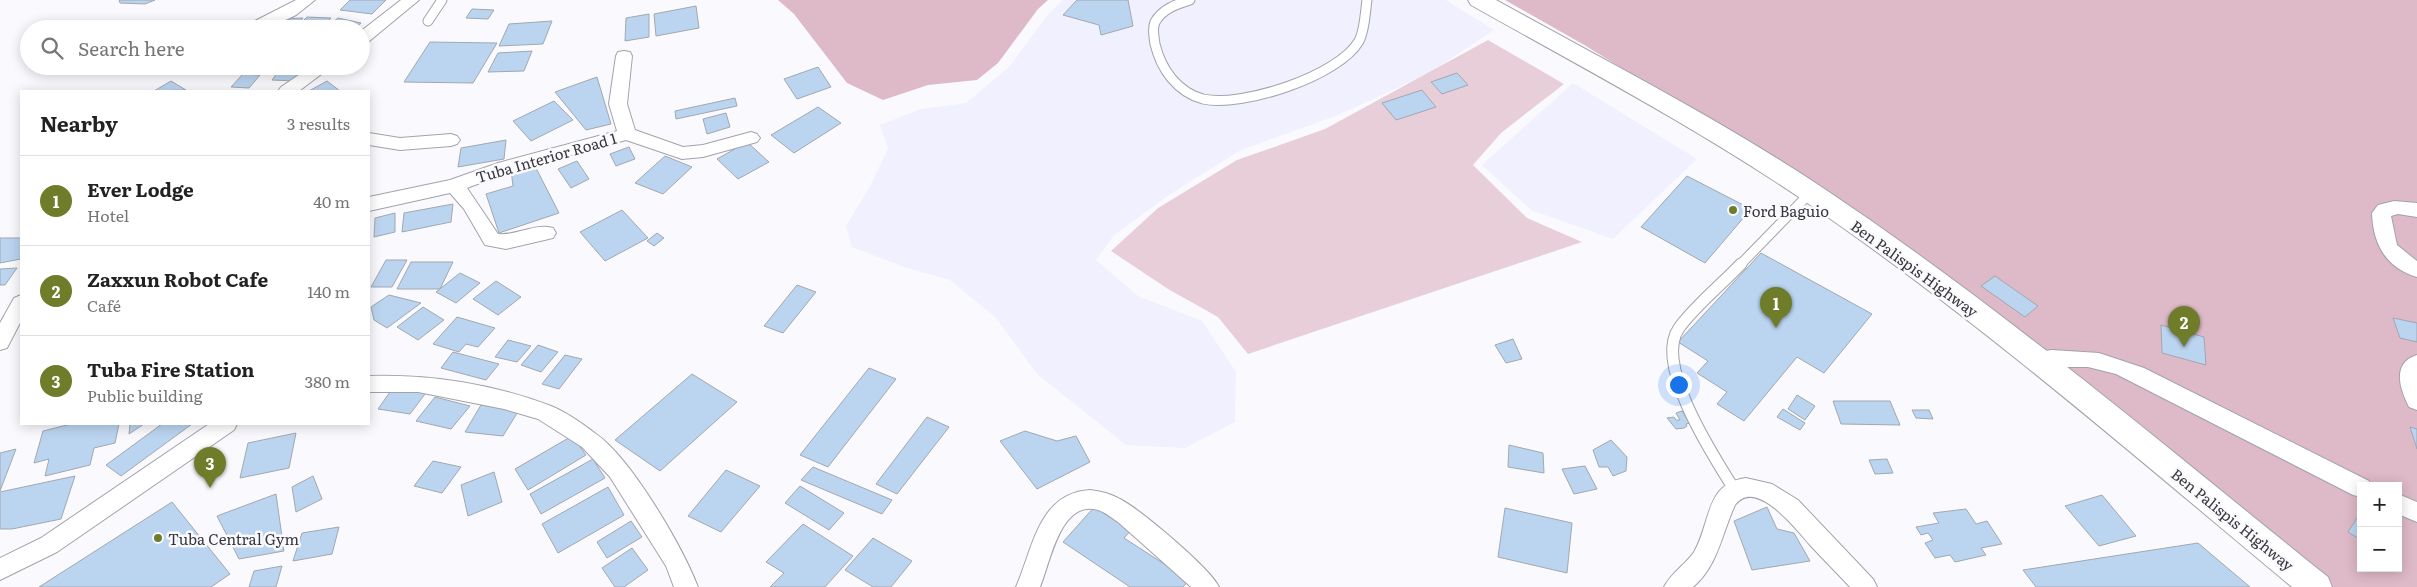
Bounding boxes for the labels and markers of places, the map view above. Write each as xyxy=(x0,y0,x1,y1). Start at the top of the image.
place label: Ford Baguio xyxy=(1743,199,1829,222)
marker: Ford Baguio xyxy=(1727,204,1739,216)
pin: 1 xyxy=(1760,287,1792,328)
pin: 2 xyxy=(2168,306,2200,347)
pin: 3 xyxy=(194,447,226,488)
place label: Tuba Central Gym xyxy=(168,527,299,550)
marker: Tuba Central Gym xyxy=(152,532,164,544)

